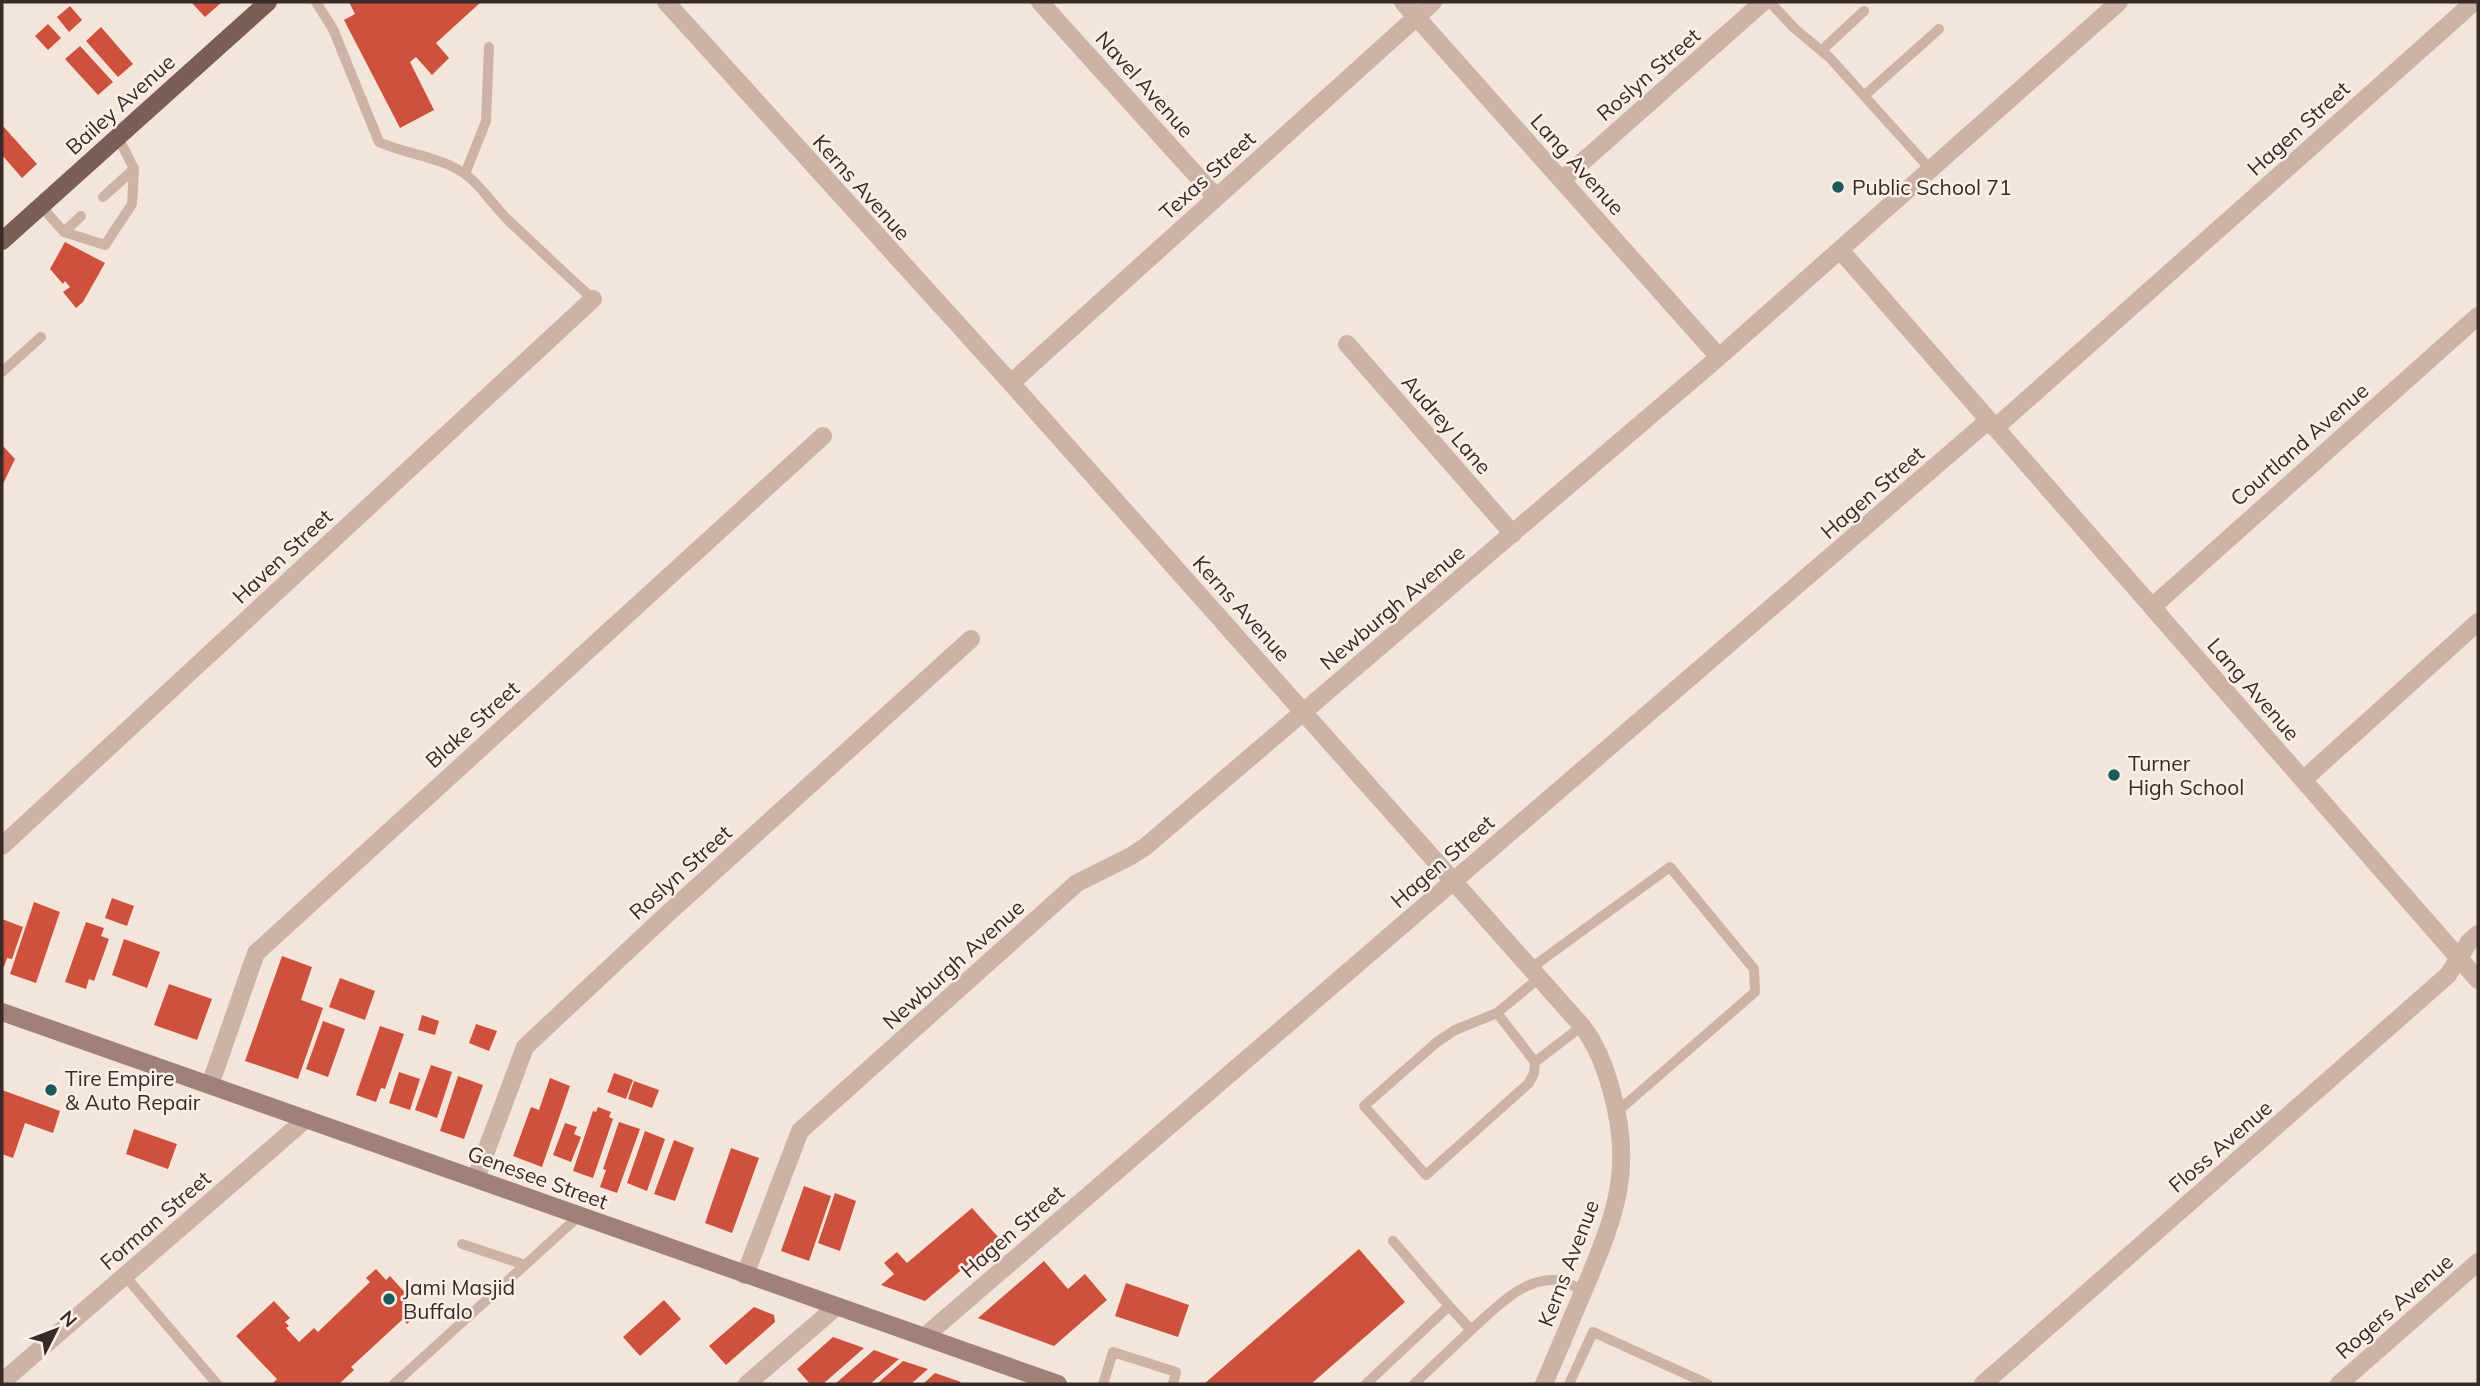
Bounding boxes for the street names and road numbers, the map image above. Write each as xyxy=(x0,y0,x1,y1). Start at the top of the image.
street label: Roslyn Street xyxy=(1591,22,1705,126)
street label: Navel Avenue xyxy=(1090,25,1200,143)
street label: Bailey Avenue xyxy=(60,48,180,160)
street label: Hagen Street xyxy=(2242,75,2354,181)
street label: Lang Avenue xyxy=(1526,108,1630,220)
street label: Texas Street xyxy=(1154,125,1260,225)
street label: Kerns Avenue xyxy=(808,129,916,245)
street label: Audrey Lane xyxy=(1397,369,1497,479)
street label: Courtland Avenue xyxy=(2225,377,2373,511)
street label: Hagen Street xyxy=(1815,440,1929,544)
street label: Haven Street xyxy=(227,503,337,609)
street label: Newburgh Avenue xyxy=(1314,539,1470,675)
street label: Kerns Avenue xyxy=(1188,550,1296,666)
street label: Lang Avenue xyxy=(2202,632,2306,746)
street label: Blake Street xyxy=(420,675,524,773)
street label: Hagen Street xyxy=(1385,809,1499,913)
street label: Roslyn Street xyxy=(623,819,737,925)
street label: Newburgh Avenue xyxy=(877,894,1029,1034)
street label: Floss Avenue xyxy=(2163,1094,2277,1198)
street label: Genesee Street xyxy=(464,1140,612,1214)
street label: Forman Street xyxy=(94,1165,216,1275)
street label: Hagen Street xyxy=(955,1179,1069,1283)
street label: Kerns Avenue xyxy=(1532,1196,1604,1330)
street label: Rogers Avenue xyxy=(2330,1248,2458,1364)

